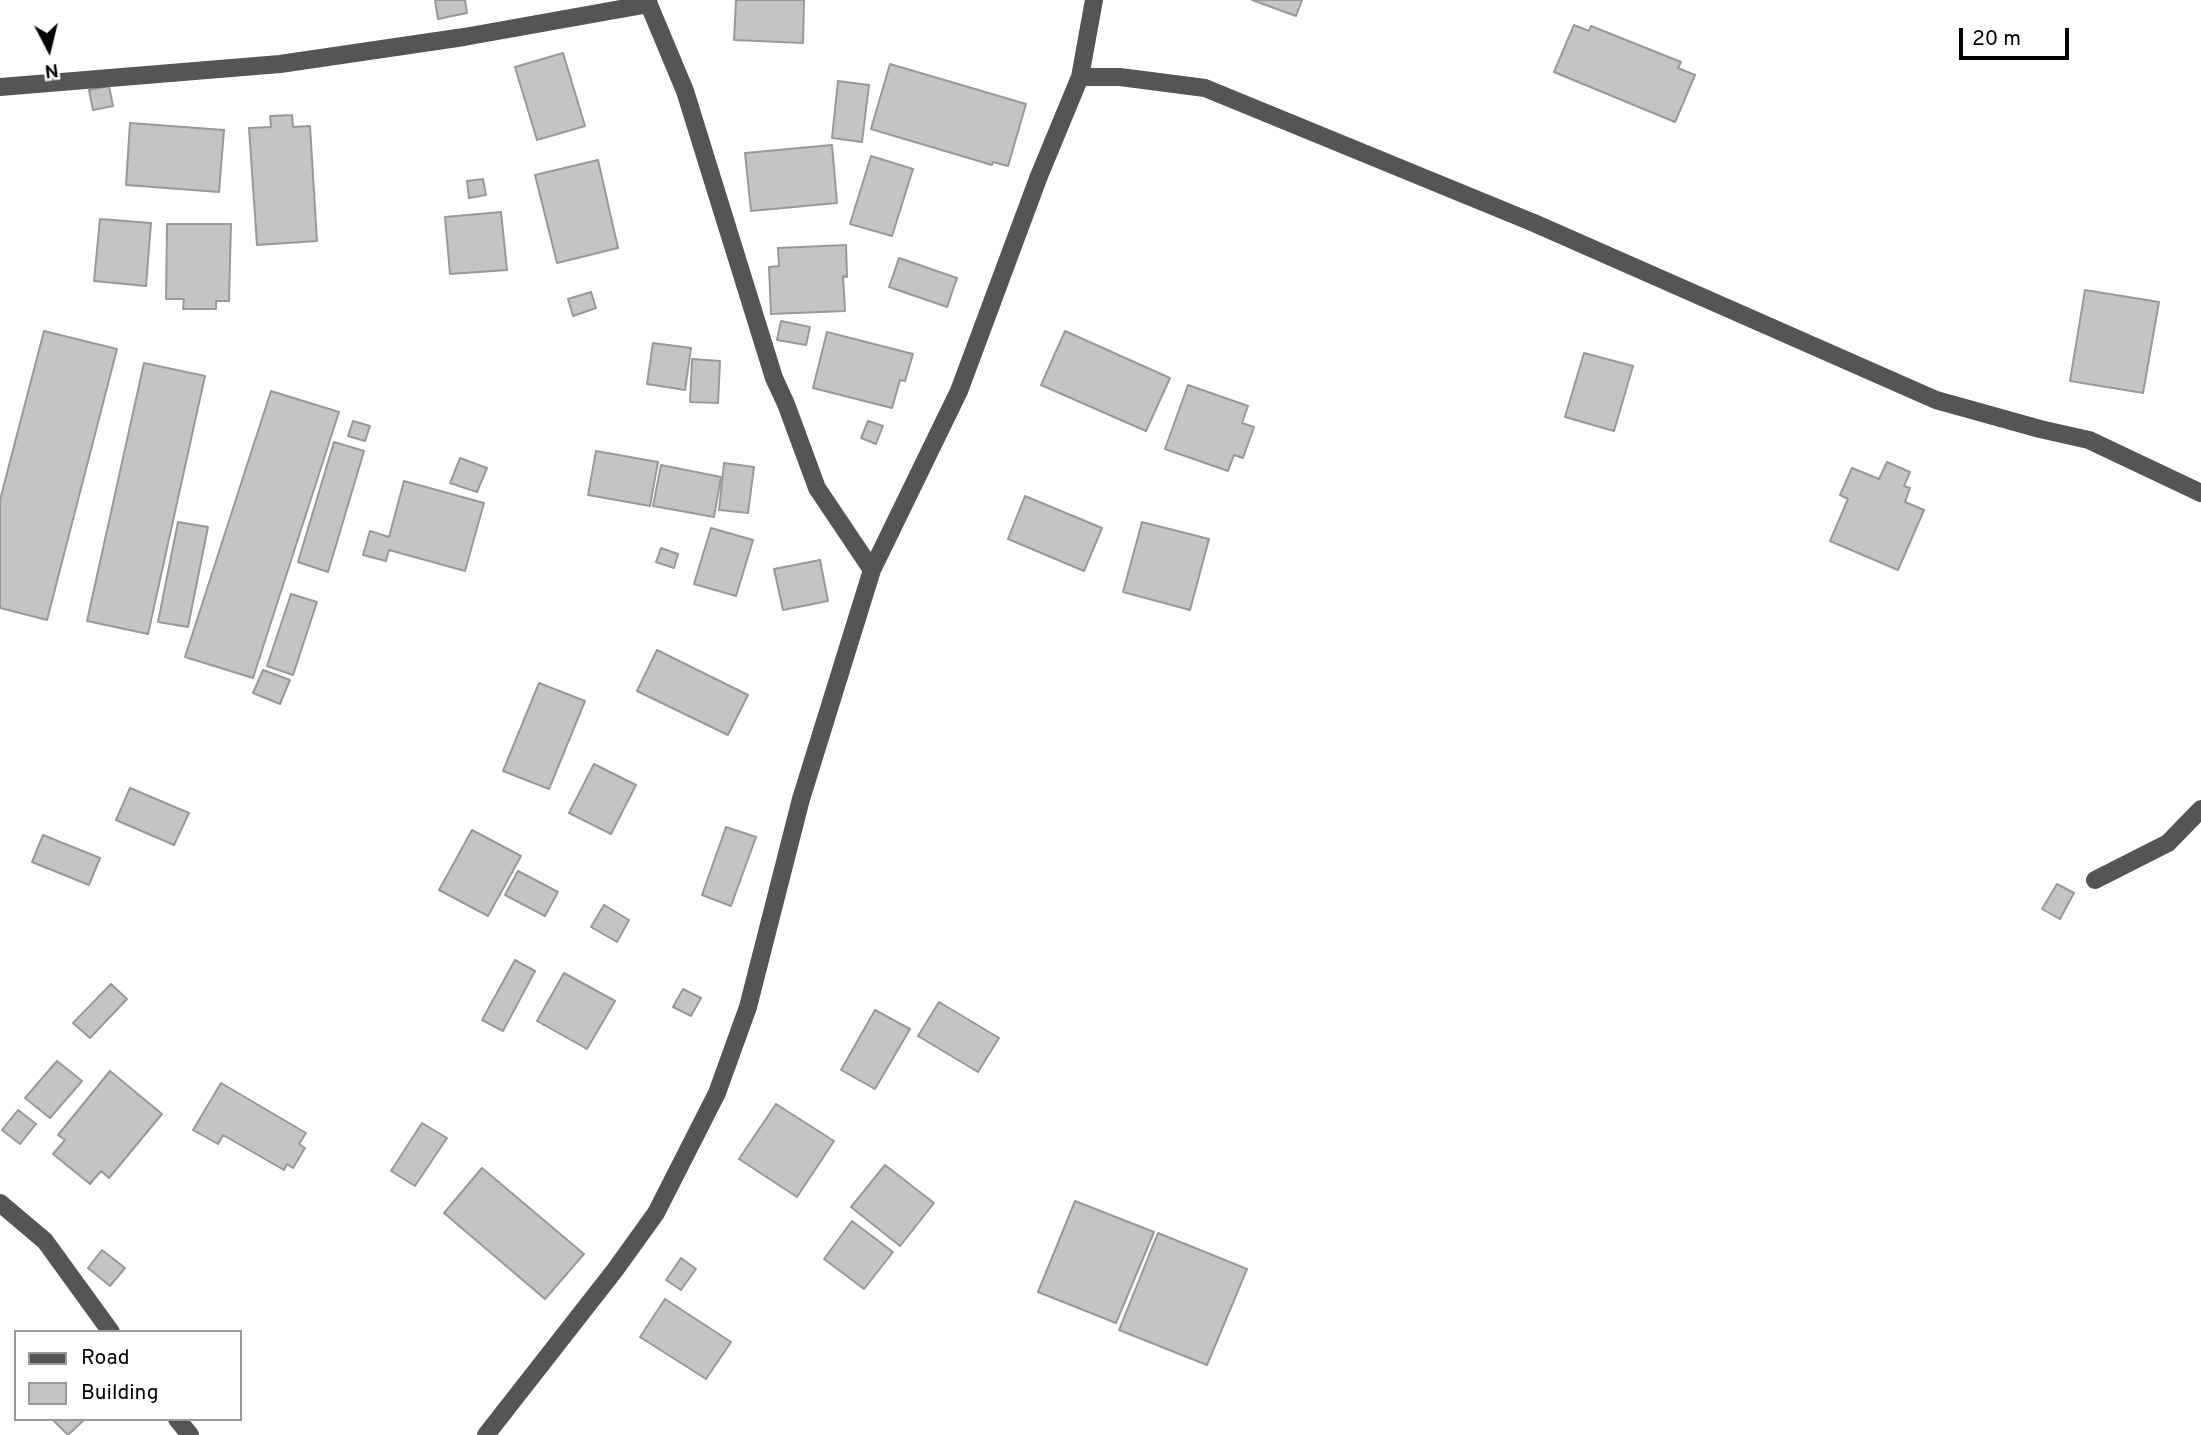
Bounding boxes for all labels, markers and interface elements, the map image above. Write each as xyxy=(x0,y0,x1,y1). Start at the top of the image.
north arrow xyxy=(14,14,84,84)
scale bar xyxy=(1963,14,2073,58)
text: 20 m xyxy=(1972,26,2021,53)
text: N xyxy=(43,57,60,83)
legend xyxy=(14,1330,242,1421)
text: Road xyxy=(81,1345,130,1372)
text: Building xyxy=(81,1380,159,1407)

